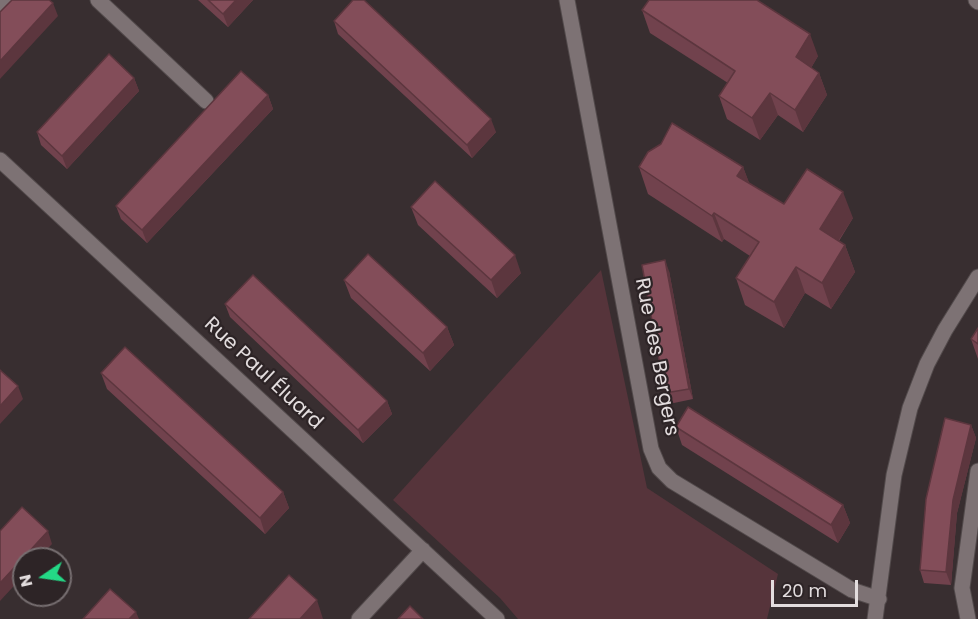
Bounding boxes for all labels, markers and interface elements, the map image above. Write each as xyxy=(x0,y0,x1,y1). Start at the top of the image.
street label: Rue des Bergers xyxy=(629,276,683,438)
street label: Rue Paul Éluard xyxy=(199,313,327,435)
north arrow xyxy=(12,547,72,607)
scale bar xyxy=(774,568,861,606)
text: N xyxy=(13,572,38,589)
text: 20 m xyxy=(782,578,827,603)

